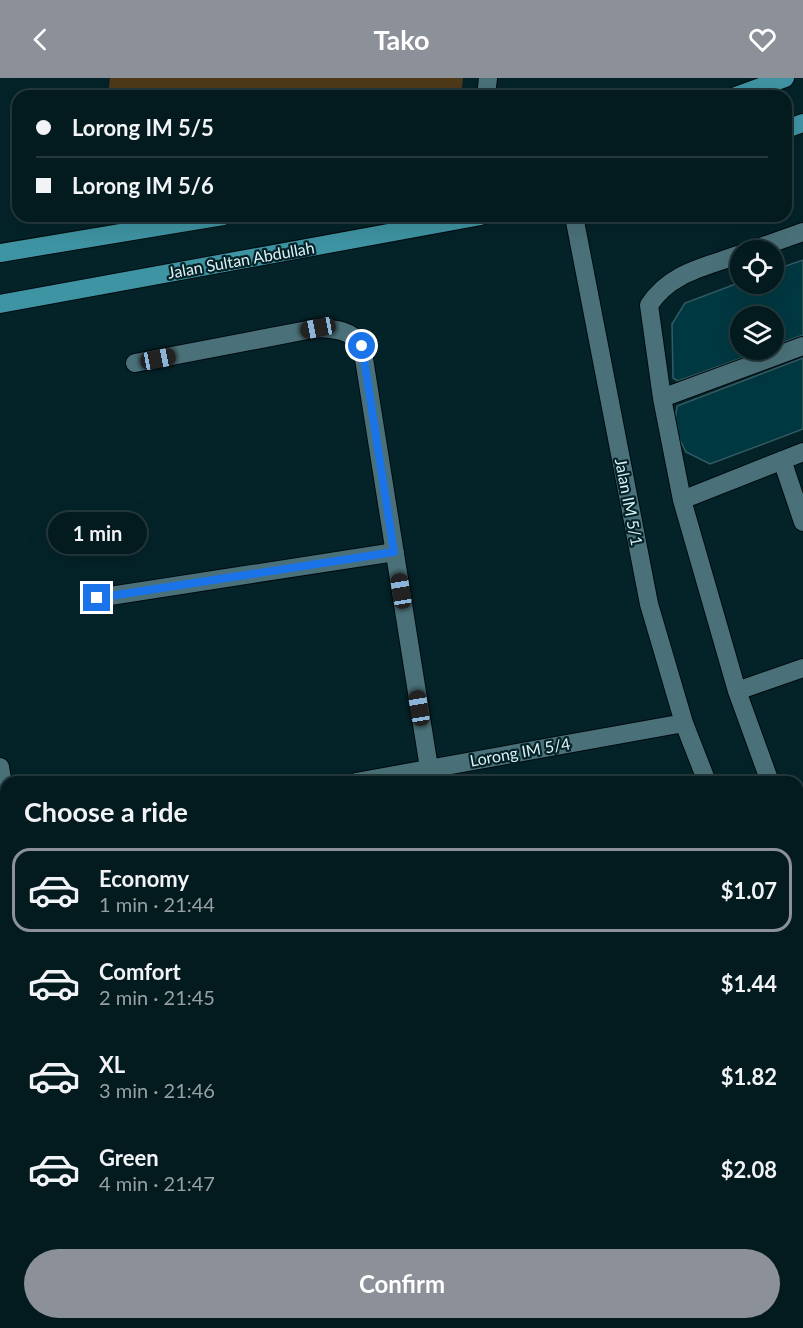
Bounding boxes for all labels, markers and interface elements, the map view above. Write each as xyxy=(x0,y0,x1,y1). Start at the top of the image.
icon: back xyxy=(24,23,57,56)
text: Tako xyxy=(373,23,430,56)
icon: heart xyxy=(746,23,779,56)
text: Lorong IM 5/5 xyxy=(72,114,214,141)
text: Lorong IM 5/6 xyxy=(72,172,214,199)
street label: Jalan Sultan Abdullah xyxy=(166,237,316,282)
map controls xyxy=(730,240,784,360)
button: locate xyxy=(730,240,784,294)
button: layers xyxy=(730,306,784,360)
car xyxy=(299,316,337,340)
route start xyxy=(348,332,375,359)
car xyxy=(139,347,177,371)
street label: Jalan IM 5/1 xyxy=(612,457,647,547)
callout: 1 min xyxy=(48,511,146,553)
text: 1 min xyxy=(73,521,122,545)
car xyxy=(389,572,413,610)
route end xyxy=(83,584,110,611)
car xyxy=(407,689,431,727)
street label: Lorong IM 5/4 xyxy=(468,733,572,770)
text: Choose a ride xyxy=(24,795,188,828)
icon: car xyxy=(27,863,81,917)
text: Economy xyxy=(99,865,189,892)
text: $1.07 xyxy=(721,877,777,904)
text: 1 min · 21:44 xyxy=(99,892,215,916)
icon: car xyxy=(27,956,81,1010)
text: Comfort xyxy=(99,958,181,985)
text: $1.44 xyxy=(721,970,777,997)
text: 2 min · 21:45 xyxy=(99,985,215,1009)
icon: car xyxy=(27,1049,81,1103)
text: XL xyxy=(99,1051,125,1078)
text: $1.82 xyxy=(721,1063,777,1090)
text: 3 min · 21:46 xyxy=(99,1078,215,1102)
icon: car xyxy=(27,1142,81,1196)
text: Green xyxy=(99,1144,159,1171)
text: $2.08 xyxy=(721,1156,777,1183)
text: 4 min · 21:47 xyxy=(99,1171,215,1195)
button: Confirm xyxy=(24,1249,780,1318)

